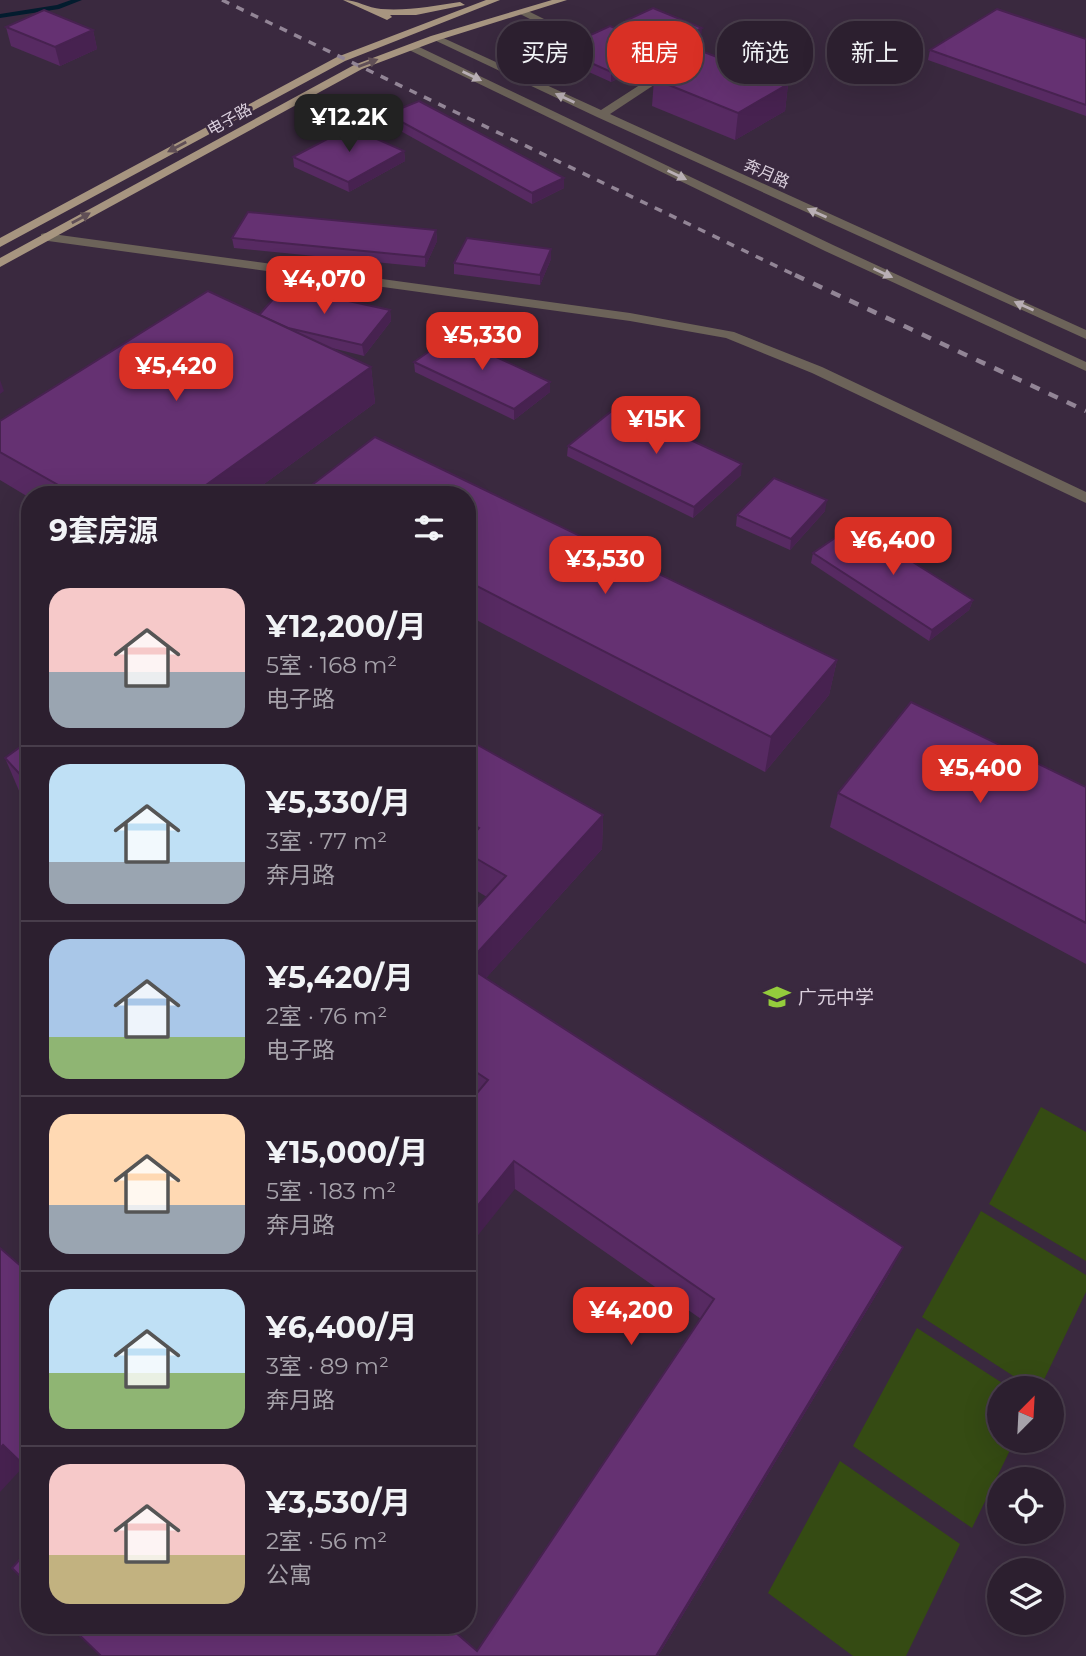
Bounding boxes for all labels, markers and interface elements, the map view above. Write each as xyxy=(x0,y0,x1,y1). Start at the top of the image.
chip: 买房 xyxy=(497,21,593,84)
chip: 租房 xyxy=(607,21,703,84)
chip: 筛选 xyxy=(717,21,813,84)
chip: 新上 xyxy=(827,21,923,84)
one-way arrow xyxy=(357,58,378,69)
one-way arrow xyxy=(462,71,482,82)
one-way arrow xyxy=(555,92,575,104)
pin: ¥12.2K xyxy=(292,94,406,154)
street label: 电子路 xyxy=(204,99,255,139)
text: ¥12.2K xyxy=(310,103,388,131)
one-way arrow xyxy=(168,141,187,153)
street label: 奔月路 xyxy=(741,155,793,192)
one-way arrow xyxy=(667,169,687,181)
one-way arrow xyxy=(806,207,827,218)
one-way arrow xyxy=(71,212,91,223)
pin: ¥4,070 xyxy=(267,256,381,316)
text: ¥4,070 xyxy=(282,265,366,293)
one-way arrow xyxy=(873,267,893,279)
one-way arrow xyxy=(1014,300,1034,312)
pin: ¥5,330 xyxy=(425,312,539,372)
text: ¥5,330 xyxy=(442,321,522,349)
pin: ¥5,420 xyxy=(119,344,233,403)
text: ¥5,420 xyxy=(135,352,217,380)
pin: ¥15K xyxy=(615,396,697,456)
text: ¥15K xyxy=(627,405,685,433)
icon: filters xyxy=(410,509,448,547)
text: 9套房源 xyxy=(49,512,158,549)
pin: ¥6,400 xyxy=(836,518,950,577)
text: ¥6,400 xyxy=(851,526,935,554)
pin: ¥3,530 xyxy=(548,536,662,596)
text: ¥3,530 xyxy=(565,545,645,573)
text: ¥12,200/月 xyxy=(266,608,427,645)
icon: home xyxy=(105,616,189,700)
text: 5室 · 168 m² xyxy=(266,651,397,679)
text: 电子路 xyxy=(266,685,335,713)
pin: ¥5,400 xyxy=(923,746,1037,805)
text: ¥5,400 xyxy=(938,754,1022,782)
text: ¥5,330/月 xyxy=(266,784,411,821)
icon: home xyxy=(105,792,189,876)
text: 3室 · 77 m² xyxy=(266,827,387,855)
text: 奔月路 xyxy=(266,861,335,889)
text: ¥5,420/月 xyxy=(266,959,414,996)
icon: home xyxy=(105,967,189,1051)
school or university icon: 广元中学 xyxy=(762,982,792,1012)
place label: 广元中学 xyxy=(798,986,874,1009)
text: 2室 · 76 m² xyxy=(266,1002,387,1030)
text: 电子路 xyxy=(266,1036,335,1064)
text: ¥15,000/月 xyxy=(266,1134,428,1171)
icon: home xyxy=(105,1142,189,1226)
text: 5室 · 183 m² xyxy=(266,1177,396,1205)
text: 奔月路 xyxy=(266,1211,335,1239)
pin: ¥4,200 xyxy=(574,1288,688,1347)
text: ¥4,200 xyxy=(589,1296,673,1324)
text: ¥6,400/月 xyxy=(266,1309,418,1346)
icon: home xyxy=(105,1317,189,1401)
text: 3室 · 89 m² xyxy=(266,1352,389,1380)
north arrow xyxy=(987,1376,1064,1452)
map controls xyxy=(987,1376,1064,1635)
text: 奔月路 xyxy=(266,1386,335,1414)
button: locate xyxy=(987,1467,1064,1544)
text: ¥3,530/月 xyxy=(266,1484,411,1521)
icon: home xyxy=(105,1492,189,1576)
text: 2室 · 56 m² xyxy=(266,1527,387,1555)
button: layers xyxy=(987,1558,1064,1635)
text: 公寓 xyxy=(266,1561,312,1589)

